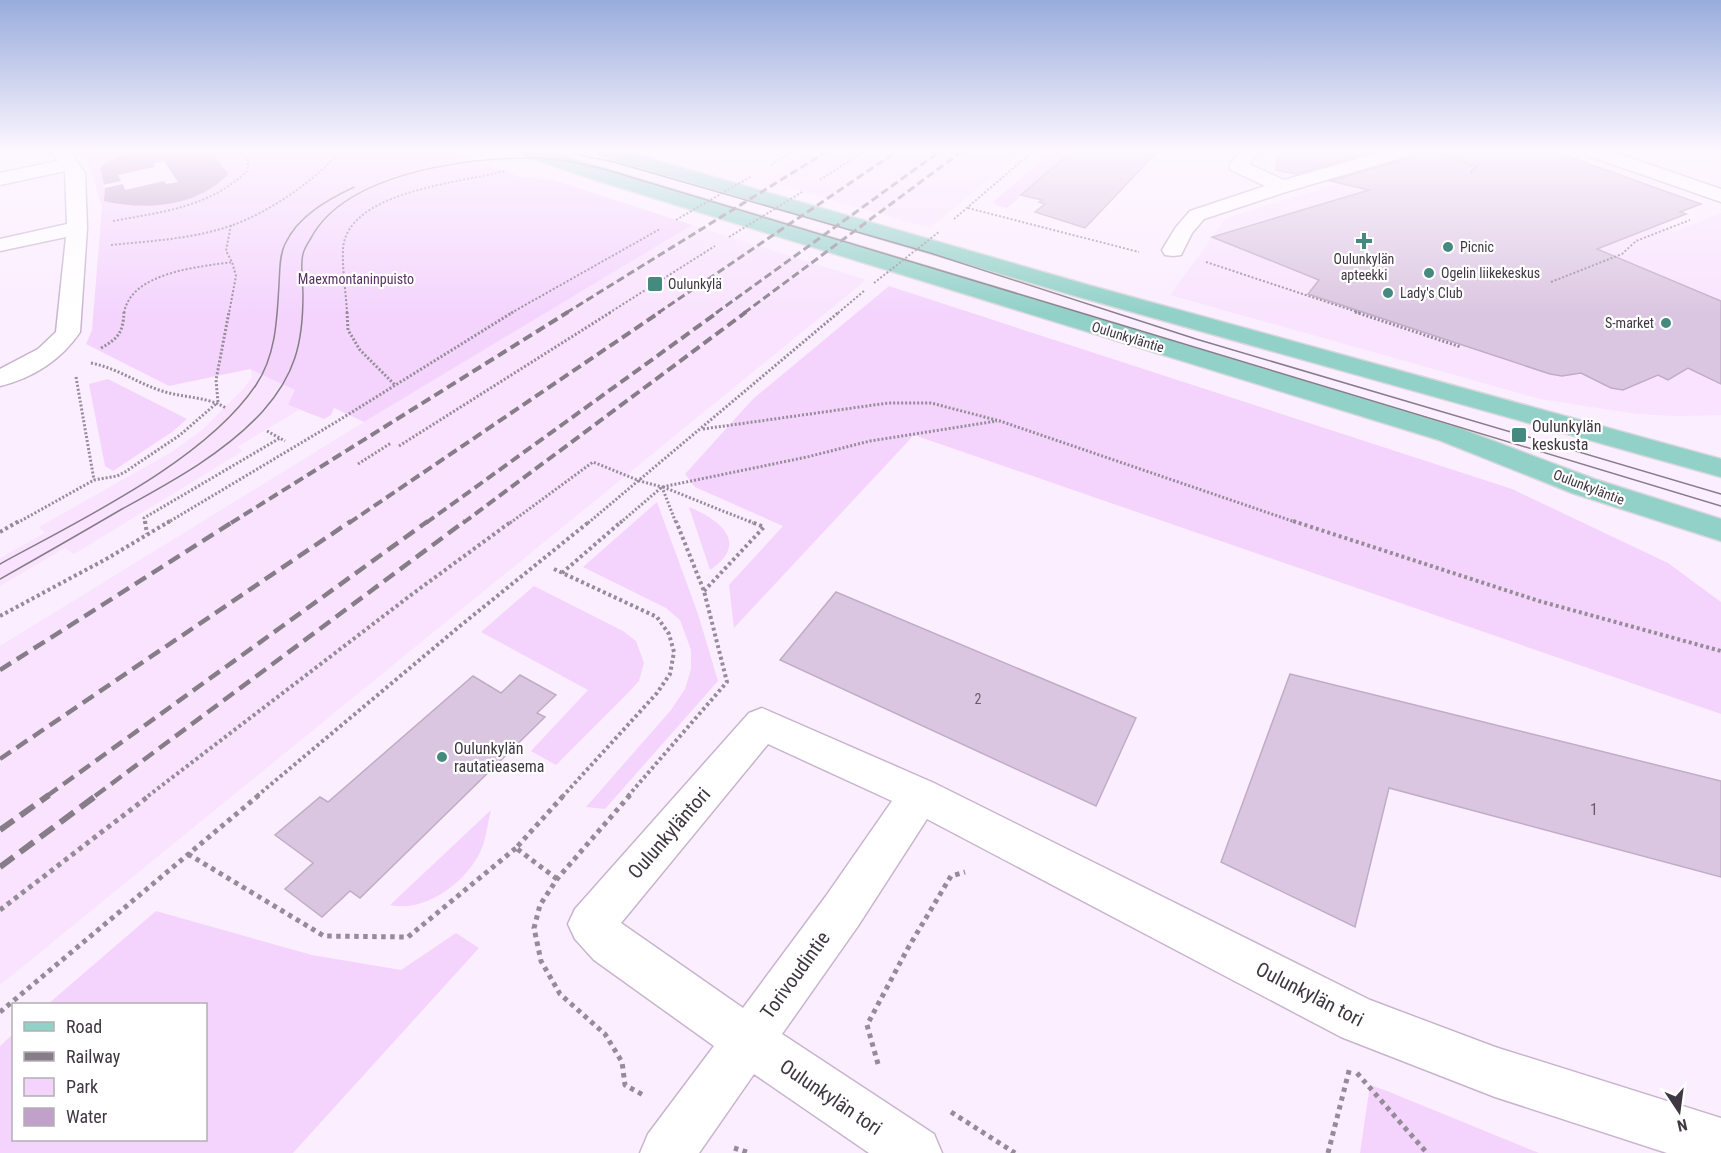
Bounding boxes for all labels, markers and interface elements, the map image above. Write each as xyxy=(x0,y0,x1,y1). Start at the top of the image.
marker: Oulunkylän apteekki xyxy=(1357,234,1371,248)
place label: Picnic xyxy=(1460,239,1494,255)
marker: Picnic xyxy=(1441,240,1455,254)
place label: Oulunkylän apteekki xyxy=(1334,251,1394,283)
place label: Ogelin liikekeskus xyxy=(1441,265,1540,281)
marker: Ogelin liikekeskus xyxy=(1422,266,1436,280)
park label: Maexmontaninpuisto xyxy=(298,271,414,287)
marker: Oulunkylä xyxy=(646,275,664,293)
place label: Oulunkylä xyxy=(668,276,722,292)
place label: Lady's Club xyxy=(1400,285,1463,301)
marker: Lady's Club xyxy=(1381,286,1395,300)
place label: S-market xyxy=(1605,315,1654,331)
marker: S-market xyxy=(1659,316,1673,330)
street label: Oulunkyläntie xyxy=(1090,318,1166,356)
place label: Oulunkylän keskusta xyxy=(1532,417,1601,454)
marker: Oulunkylän keskusta xyxy=(1510,426,1528,444)
street label: Oulunkyläntie xyxy=(1551,466,1627,508)
house number: 2 xyxy=(975,691,982,707)
place label: Oulunkylän rautatieasema xyxy=(454,739,544,776)
marker: Oulunkylän rautatieasema xyxy=(435,750,449,764)
street label: Oulunkyläntori xyxy=(623,782,715,884)
house number: 1 xyxy=(1590,800,1598,819)
street label: Torivoudintie xyxy=(755,927,835,1023)
street label: Oulunkylän tori xyxy=(1252,957,1368,1031)
legend xyxy=(12,1003,207,1141)
text: Road xyxy=(66,1016,102,1037)
text: Railway xyxy=(66,1046,121,1067)
street label: Oulunkylän tori xyxy=(775,1054,887,1140)
text: Park xyxy=(66,1076,98,1097)
north arrow xyxy=(1649,1081,1709,1141)
text: Water xyxy=(66,1106,108,1127)
text: N xyxy=(1675,1115,1689,1135)

